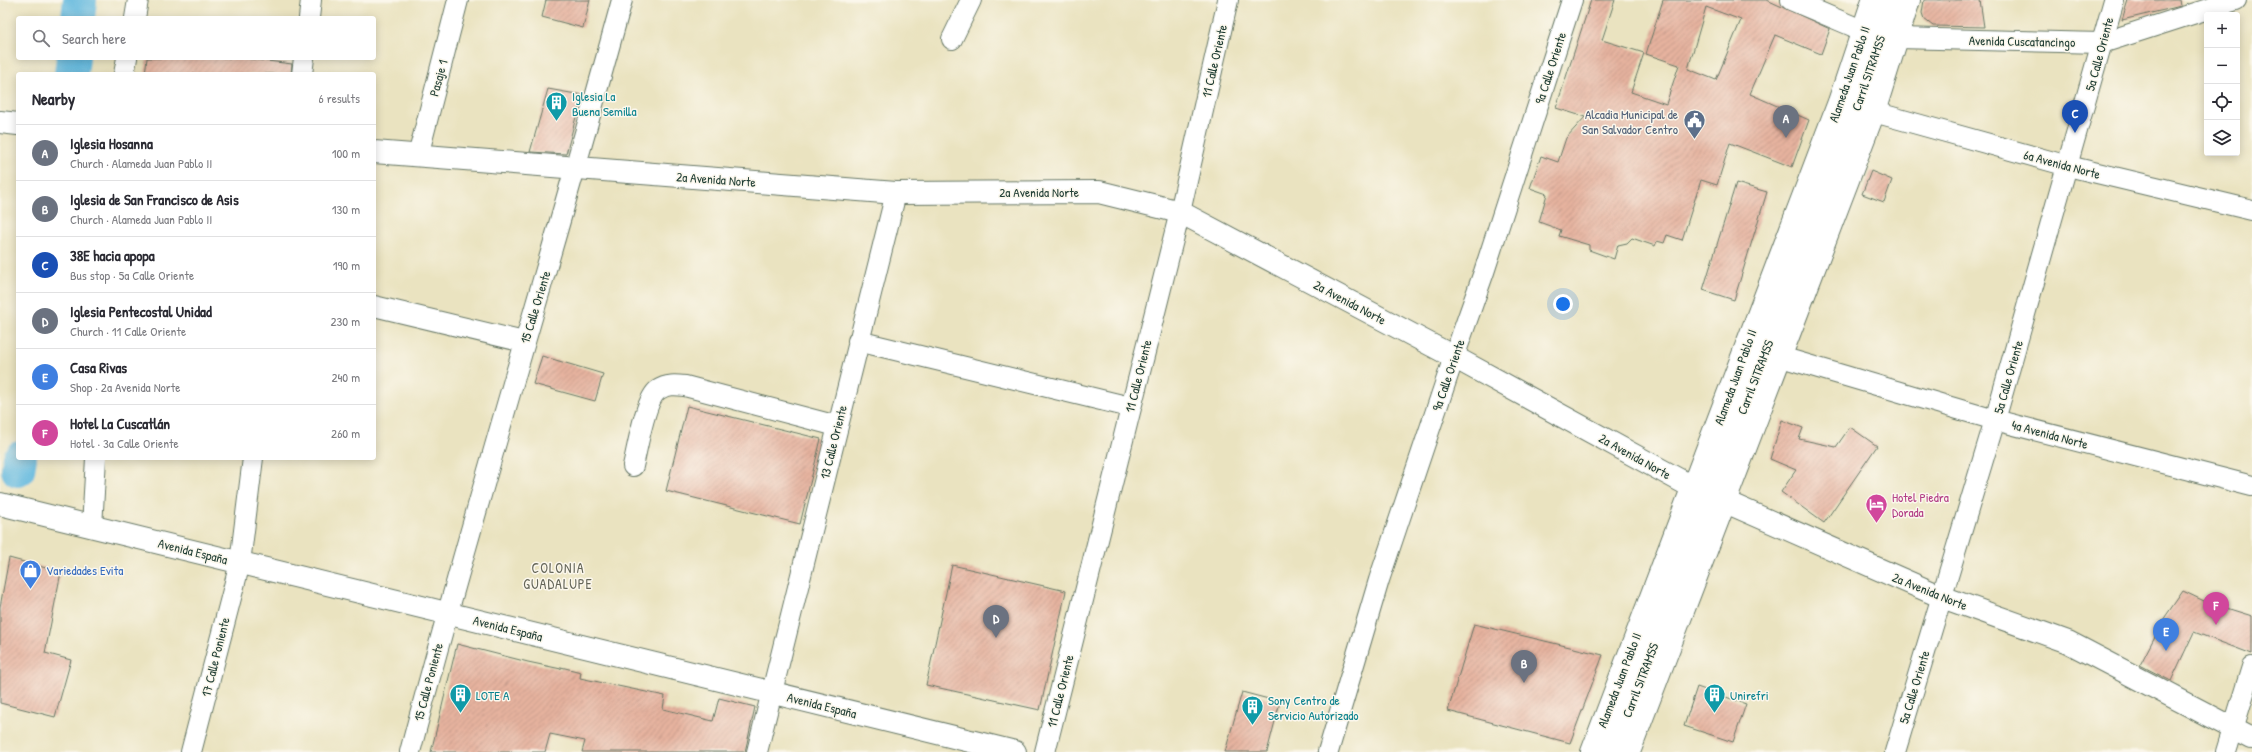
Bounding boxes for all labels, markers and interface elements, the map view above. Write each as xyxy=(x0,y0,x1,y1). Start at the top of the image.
map controls xyxy=(2204,12,2240,156)
button: + xyxy=(2204,12,2240,48)
street label: 5a Calle Oriente xyxy=(2081,15,2117,93)
search box xyxy=(16,16,376,60)
street label: 11 Calle Oriente xyxy=(1197,23,1231,99)
street label: Alameda Juan Pablo II xyxy=(1824,24,1874,124)
icon: search xyxy=(30,27,52,49)
text: Search here xyxy=(62,28,126,49)
street label: 9a Calle Oriente xyxy=(1530,30,1570,106)
street label: Avenida Cuscatancingo xyxy=(1969,31,2075,51)
street label: Carril SITRAMSS xyxy=(1847,33,1889,113)
button: − xyxy=(2204,48,2240,84)
street label: Pasaje 1 xyxy=(424,57,452,98)
button: locate xyxy=(2204,84,2240,120)
text: Nearby xyxy=(32,87,75,110)
place label: Iglesia La Buena Semilla xyxy=(572,87,637,120)
text: 6 results xyxy=(319,89,360,107)
building icon: Iglesia La Buena Semilla xyxy=(543,90,569,123)
pin: C xyxy=(2062,100,2088,133)
place label: Alcadia Municipal de San Salvador Centro xyxy=(1582,105,1678,138)
pin: A xyxy=(1773,105,1799,138)
public building icon: Alcadia Municipal de San Salvador Centro xyxy=(1681,108,1707,141)
button: layers xyxy=(2204,120,2240,156)
text: Iglesia Hosanna xyxy=(70,133,153,154)
text: A xyxy=(42,144,48,162)
text: 100 m xyxy=(332,144,360,162)
street label: 6a Avenida Norte xyxy=(2022,145,2102,183)
text: Church · Alameda Juan Pablo II xyxy=(70,154,212,172)
street label: 2a Avenida Norte xyxy=(676,167,756,191)
street label: 2a Avenida Norte xyxy=(999,183,1079,201)
text: Iglesia de San Francisco de Asis xyxy=(70,189,239,210)
text: B xyxy=(42,200,48,218)
text: 130 m xyxy=(332,200,360,218)
text: Church · Alameda Juan Pablo II xyxy=(70,210,212,228)
text: 38E hacia apopa xyxy=(70,245,155,266)
text: C xyxy=(41,256,49,274)
text: 190 m xyxy=(333,256,360,274)
text: Bus stop · 5a Calle Oriente xyxy=(70,266,194,284)
street label: 15 Calle Oriente xyxy=(515,268,555,346)
street label: 2a Avenida Norte xyxy=(1311,275,1389,329)
your location xyxy=(1553,294,1573,314)
text: Iglesia Pentecostal Unidad xyxy=(70,301,212,322)
text: D xyxy=(42,312,48,330)
text: 230 m xyxy=(330,312,360,330)
text: Church · 11 Calle Oriente xyxy=(70,322,186,340)
street label: Alameda Juan Pablo II xyxy=(1709,327,1761,427)
street label: 9a Calle Oriente xyxy=(1427,337,1469,413)
street label: Carril SITRAMSS xyxy=(1733,337,1777,417)
street label: 11 Calle Oriente xyxy=(1120,338,1156,414)
street label: 5a Calle Oriente xyxy=(1989,338,2027,416)
text: Casa Rivas xyxy=(70,357,127,378)
text: E xyxy=(42,368,48,386)
text: 240 m xyxy=(331,368,360,386)
text: Shop · 2a Avenida Norte xyxy=(70,378,180,396)
street label: 13 Calle Oriente xyxy=(815,403,851,481)
text: Hotel La Cuscatlán xyxy=(70,413,170,434)
street label: 4a Avenida Norte xyxy=(2010,415,2090,453)
text: F xyxy=(43,424,47,442)
text: 260 m xyxy=(331,424,360,442)
street label: 2a Avenida Norte xyxy=(1596,429,1674,483)
text: Hotel · 3a Calle Oriente xyxy=(70,434,179,452)
place label: Hotel Piedra Dorada xyxy=(1892,488,1949,521)
hotel icon: Hotel Piedra Dorada xyxy=(1864,491,1890,524)
street label: Avenida España xyxy=(156,534,230,568)
shop icon: Variedades Evita xyxy=(17,557,43,590)
district label: COLONIA GUADALUPE xyxy=(523,558,593,593)
place label: Variedades Evita xyxy=(46,561,123,579)
street label: 2a Avenida Norte xyxy=(1890,568,1970,614)
pin: F xyxy=(2203,592,2229,625)
pin: D xyxy=(983,605,1009,638)
street label: Avenida España xyxy=(471,611,545,645)
street label: 17 Calle Poniente xyxy=(196,615,234,699)
pin: E xyxy=(2153,618,2179,651)
street label: Alameda Juan Pablo II xyxy=(1593,630,1645,730)
street label: Carril SITRAMSS xyxy=(1618,640,1662,720)
street label: 15 Calle Poniente xyxy=(409,641,447,723)
street label: 5a Calle Oriente xyxy=(1894,648,1934,726)
pin: B xyxy=(1511,650,1537,683)
street label: 11 Calle Oriente xyxy=(1042,653,1078,729)
building icon: LOTE A xyxy=(448,682,474,715)
building icon: Unirefri xyxy=(1702,682,1728,715)
place label: LOTE A xyxy=(476,686,510,704)
place label: Unirefri xyxy=(1730,686,1769,704)
street label: Avenida España xyxy=(785,688,859,722)
place label: Sony Centro de Servicio Autorizado xyxy=(1268,691,1359,724)
building icon: Sony Centro de Servicio Autorizado xyxy=(1240,694,1266,727)

